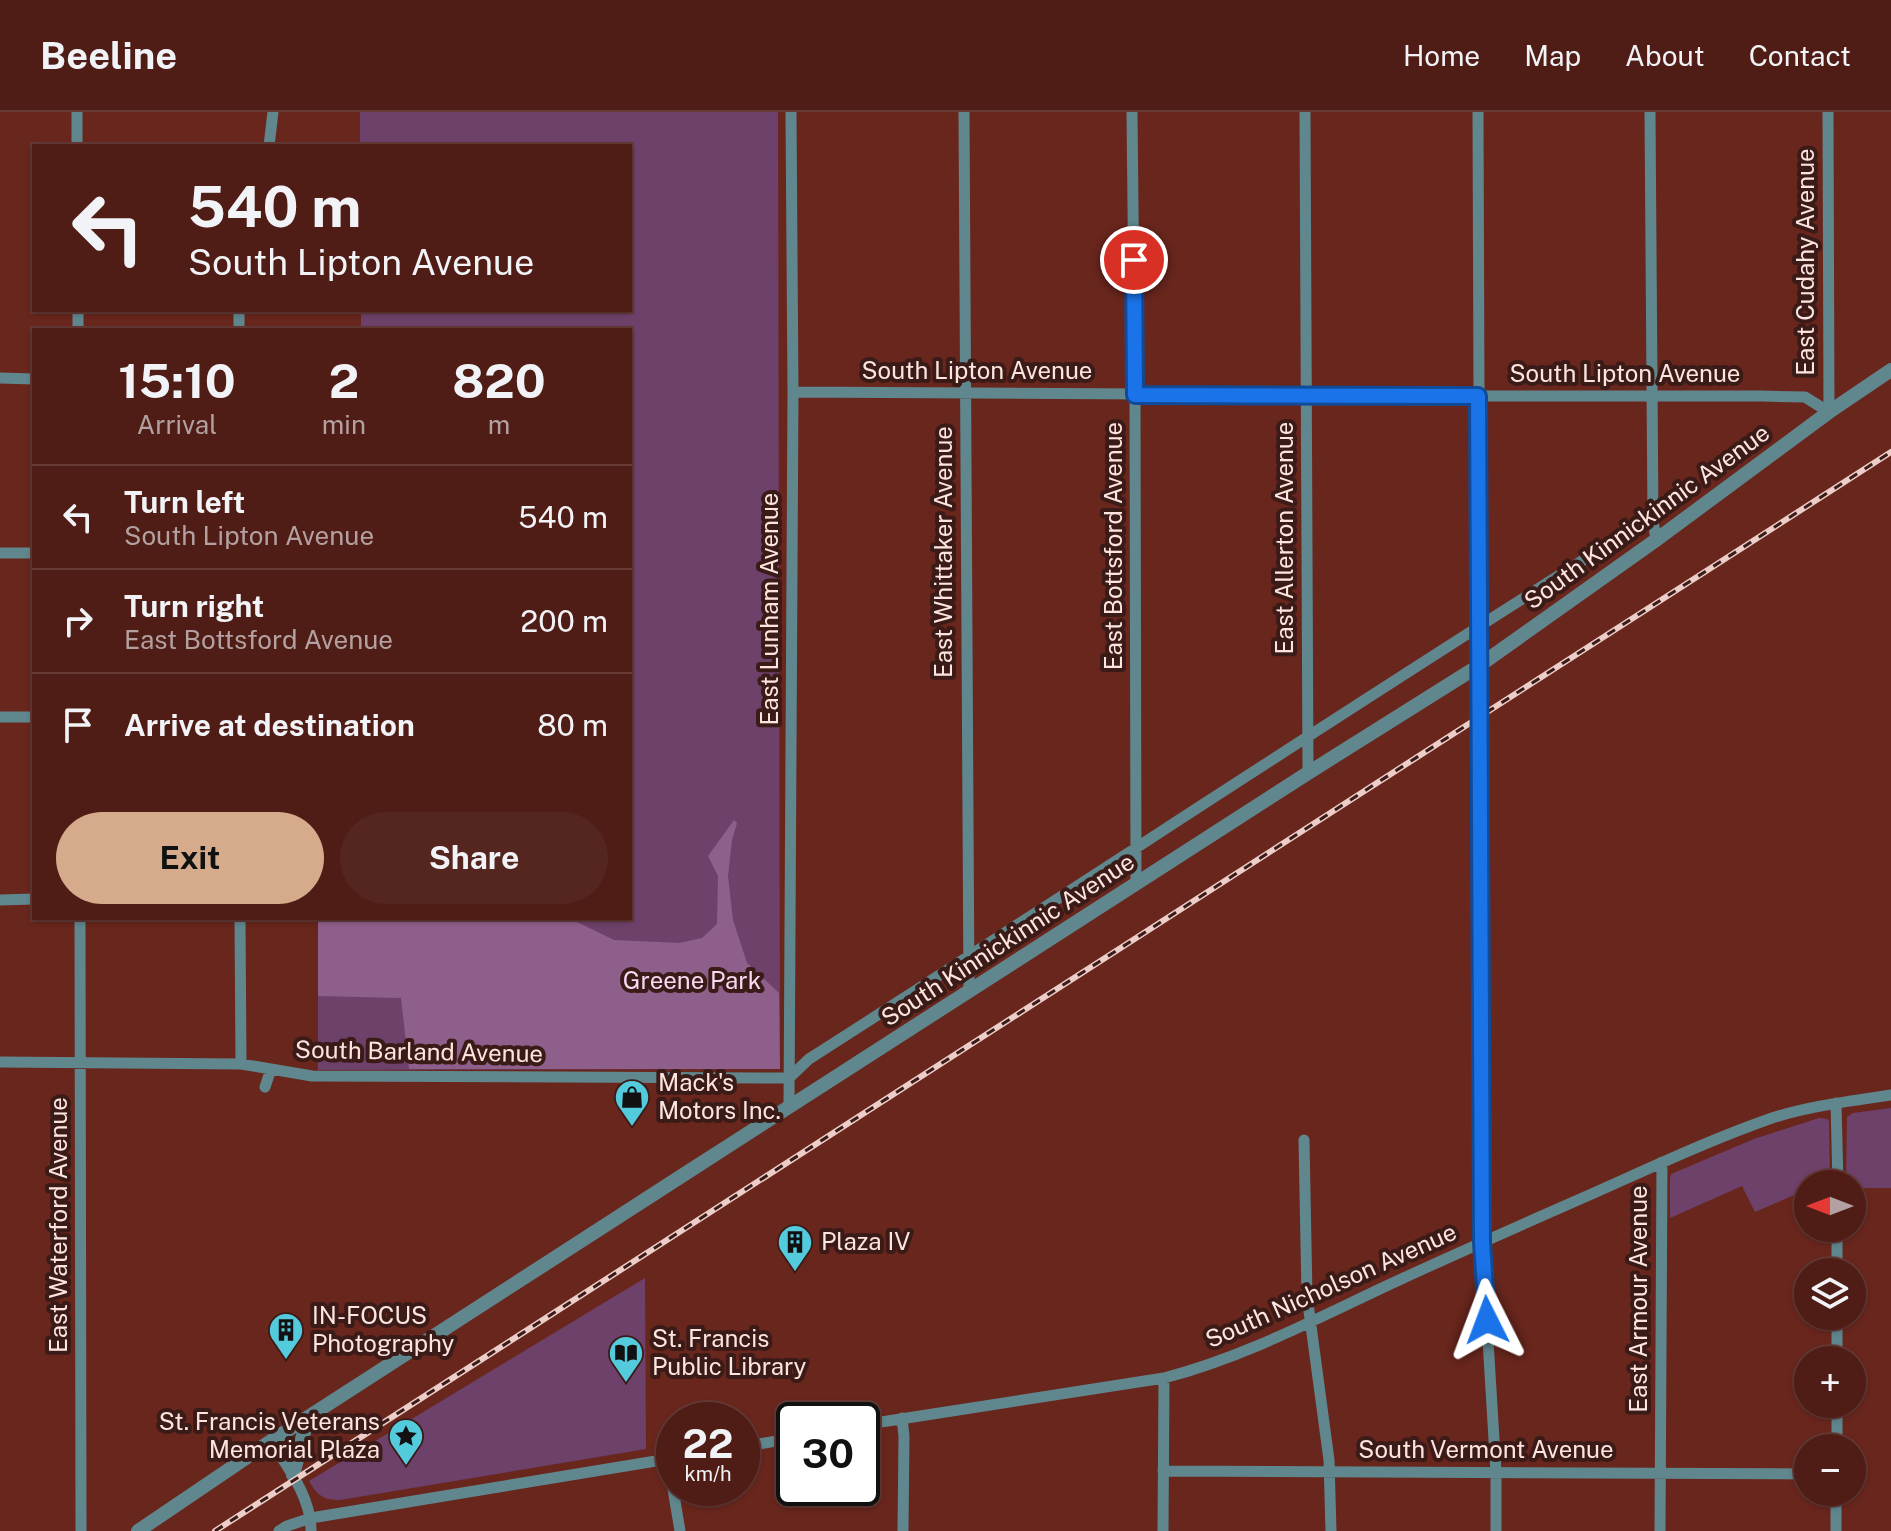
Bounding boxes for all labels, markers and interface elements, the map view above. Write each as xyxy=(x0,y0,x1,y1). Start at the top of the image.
text: Beeline xyxy=(40,33,177,78)
text: Home xyxy=(1403,39,1480,72)
text: Map xyxy=(1524,39,1581,72)
text: About xyxy=(1625,39,1705,72)
text: Contact xyxy=(1749,39,1851,72)
street label: East Cudahy Avenue xyxy=(1791,148,1819,376)
text: 540 m xyxy=(188,174,361,240)
icon: left xyxy=(56,176,160,280)
pin xyxy=(1100,226,1168,294)
icon: arrive xyxy=(1112,238,1156,282)
text: South Lipton Avenue xyxy=(188,241,534,283)
text: 15:10 xyxy=(118,352,236,409)
text: 2 xyxy=(329,352,359,409)
text: 820 xyxy=(452,352,546,409)
street label: South Lipton Avenue xyxy=(862,356,1092,384)
street label: South Lipton Avenue xyxy=(1510,359,1740,387)
text: Arrival xyxy=(137,409,217,440)
text: min xyxy=(322,409,366,440)
text: m xyxy=(488,409,510,440)
street label: South Kinnickinnic Avenue xyxy=(1518,418,1774,614)
street label: East Bottsford Avenue xyxy=(1099,422,1127,670)
street label: East Allerton Avenue xyxy=(1270,422,1298,654)
street label: East Whittaker Avenue xyxy=(929,426,957,678)
text: Turn left xyxy=(124,484,245,520)
street label: East Lunham Avenue xyxy=(755,493,783,725)
icon: left xyxy=(56,495,100,539)
text: 540 m xyxy=(518,499,608,535)
text: South Lipton Avenue xyxy=(124,520,374,551)
text: Turn right xyxy=(124,588,264,624)
icon: right xyxy=(56,599,100,643)
text: 200 m xyxy=(520,603,608,639)
text: East Bottsford Avenue xyxy=(124,624,393,655)
icon: arrive xyxy=(56,703,100,747)
text: Arrive at destination xyxy=(124,707,415,743)
text: 80 m xyxy=(537,707,608,743)
button: Exit xyxy=(56,812,324,904)
button: Share xyxy=(340,812,608,904)
street label: South Kinnickinnic Avenue xyxy=(876,847,1139,1031)
park label: Greene Park xyxy=(623,966,761,994)
street label: South Barland Avenue xyxy=(295,1035,543,1067)
place label: Mack's Motors Inc. xyxy=(658,1068,781,1124)
shop icon: Mack's Motors Inc. xyxy=(613,1078,651,1128)
street label: East Waterford Avenue xyxy=(44,1097,72,1353)
north arrow xyxy=(1794,1170,1866,1242)
map controls xyxy=(1794,1170,1866,1506)
street label: East Armour Avenue xyxy=(1624,1185,1652,1413)
street label: South Nicholson Avenue xyxy=(1201,1217,1460,1353)
building icon: Plaza IV xyxy=(776,1223,814,1273)
place label: Plaza IV xyxy=(821,1227,910,1255)
button: layers xyxy=(1794,1258,1866,1330)
position arrow xyxy=(1445,1278,1529,1362)
place label: IN-FOCUS Photography xyxy=(312,1301,455,1357)
building icon: IN-FOCUS Photography xyxy=(267,1311,305,1361)
place label: St. Francis Public Library xyxy=(652,1324,807,1380)
library icon: St. Francis Public Library xyxy=(607,1334,645,1384)
button: + xyxy=(1794,1346,1866,1418)
speed limit sign: 30 xyxy=(776,1402,880,1506)
place label: St. Francis Veterans Memorial Plaza xyxy=(159,1407,380,1463)
place icon: St. Francis Veterans Memorial Plaza xyxy=(387,1417,425,1467)
text: 22 xyxy=(683,1420,733,1467)
button: − xyxy=(1794,1434,1866,1506)
street label: South Vermont Avenue xyxy=(1358,1435,1614,1463)
text: km/h xyxy=(684,1462,732,1486)

